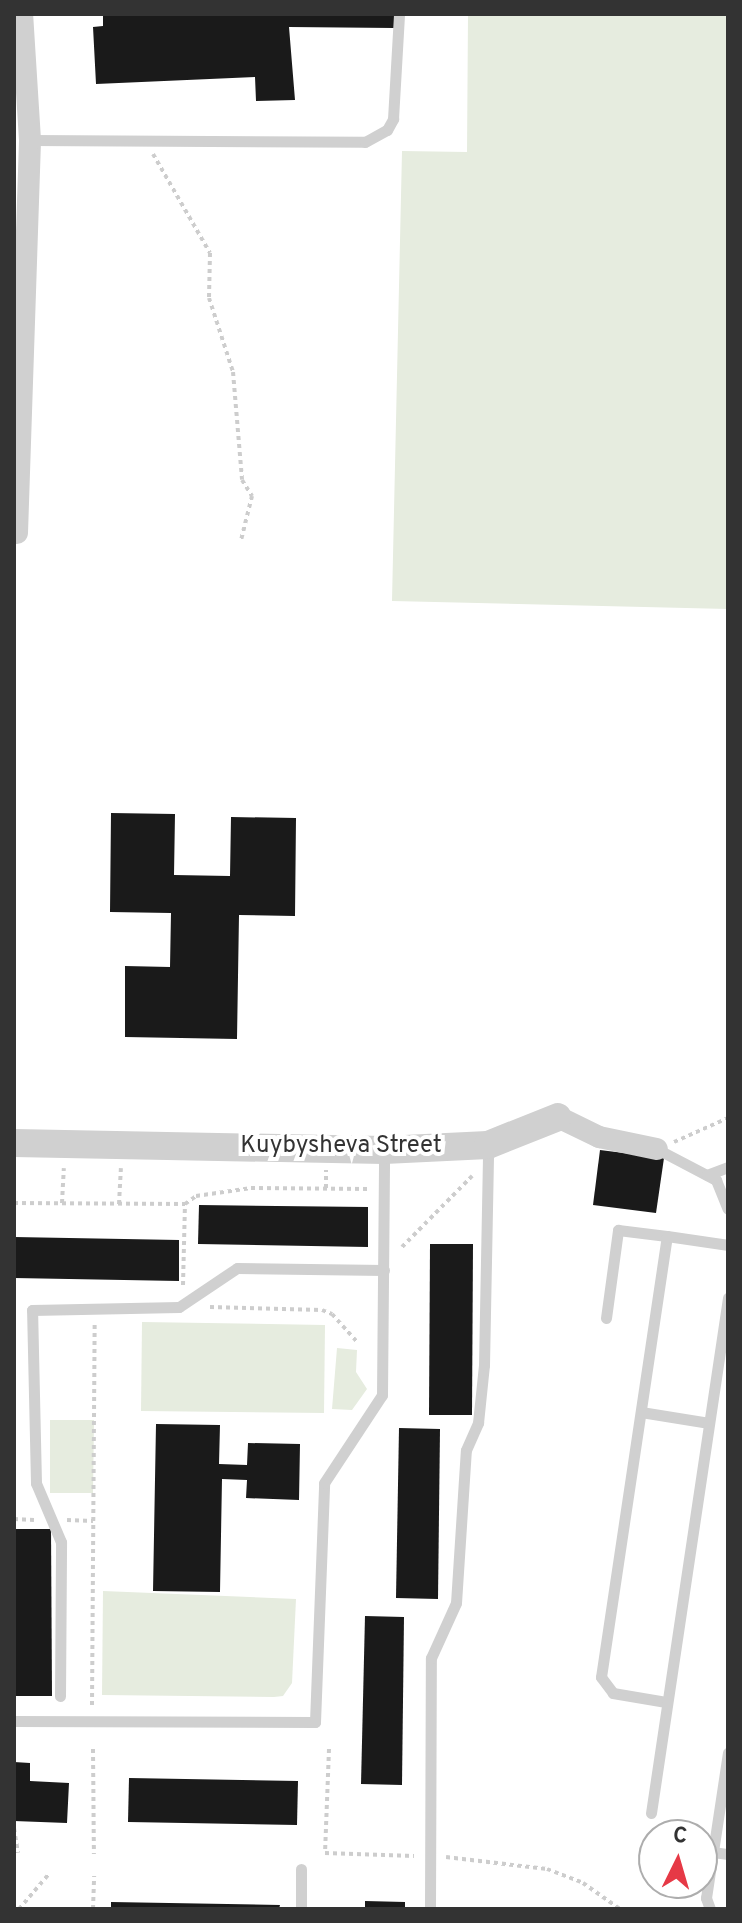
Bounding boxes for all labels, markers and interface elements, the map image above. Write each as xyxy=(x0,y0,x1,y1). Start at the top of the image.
street label: Kuybysheva Street xyxy=(240,1133,442,1161)
north arrow xyxy=(638,1819,718,1899)
text: С xyxy=(672,1823,688,1851)

